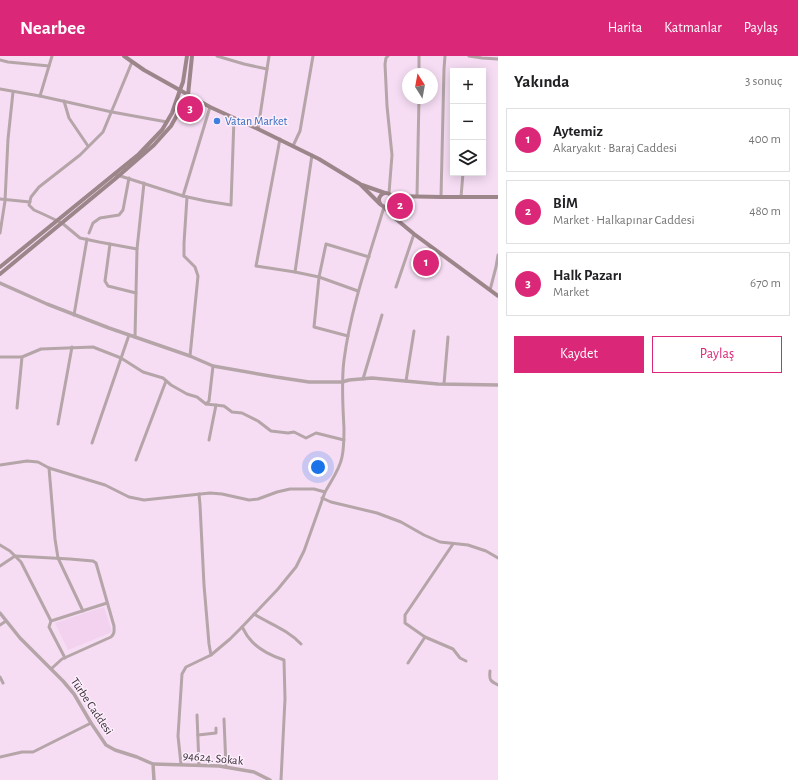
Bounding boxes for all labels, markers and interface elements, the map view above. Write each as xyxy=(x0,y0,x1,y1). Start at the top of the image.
text: Nearbee xyxy=(20,19,85,38)
text: Harita xyxy=(608,21,642,35)
text: Katmanlar xyxy=(664,21,722,35)
text: Paylaş xyxy=(744,21,778,35)
north arrow xyxy=(402,68,438,104)
map controls xyxy=(450,68,486,176)
button: + xyxy=(450,68,486,104)
text: Yakında xyxy=(514,73,570,90)
text: 3 sonuç xyxy=(745,75,782,88)
pin: 3 xyxy=(177,94,203,124)
button: − xyxy=(450,104,486,140)
place label: Vatan Market xyxy=(225,115,288,127)
marker: Vatan Market xyxy=(212,116,222,126)
text: Aytemiz xyxy=(553,124,603,139)
text: 1 xyxy=(526,133,530,146)
text: 400 m xyxy=(748,133,781,146)
button: layers xyxy=(450,140,486,176)
text: Akaryakıt · Baraj Caddesi xyxy=(553,142,677,155)
pin: 2 xyxy=(387,191,413,221)
text: BİM xyxy=(553,196,578,211)
text: 2 xyxy=(525,205,531,218)
text: 480 m xyxy=(749,205,781,218)
text: Market · Halkapınar Caddesi xyxy=(553,214,695,227)
pin: 1 xyxy=(413,248,439,278)
text: Halk Pazarı xyxy=(553,268,622,283)
text: 3 xyxy=(525,277,531,290)
text: 670 m xyxy=(750,277,781,290)
text: Market xyxy=(553,286,589,299)
button: Kaydet xyxy=(514,336,644,373)
button: Paylaş xyxy=(652,336,782,373)
your location xyxy=(308,457,328,477)
street label: Türbe Caddesi xyxy=(69,675,115,737)
street label: 94624. Sokak xyxy=(182,749,244,767)

